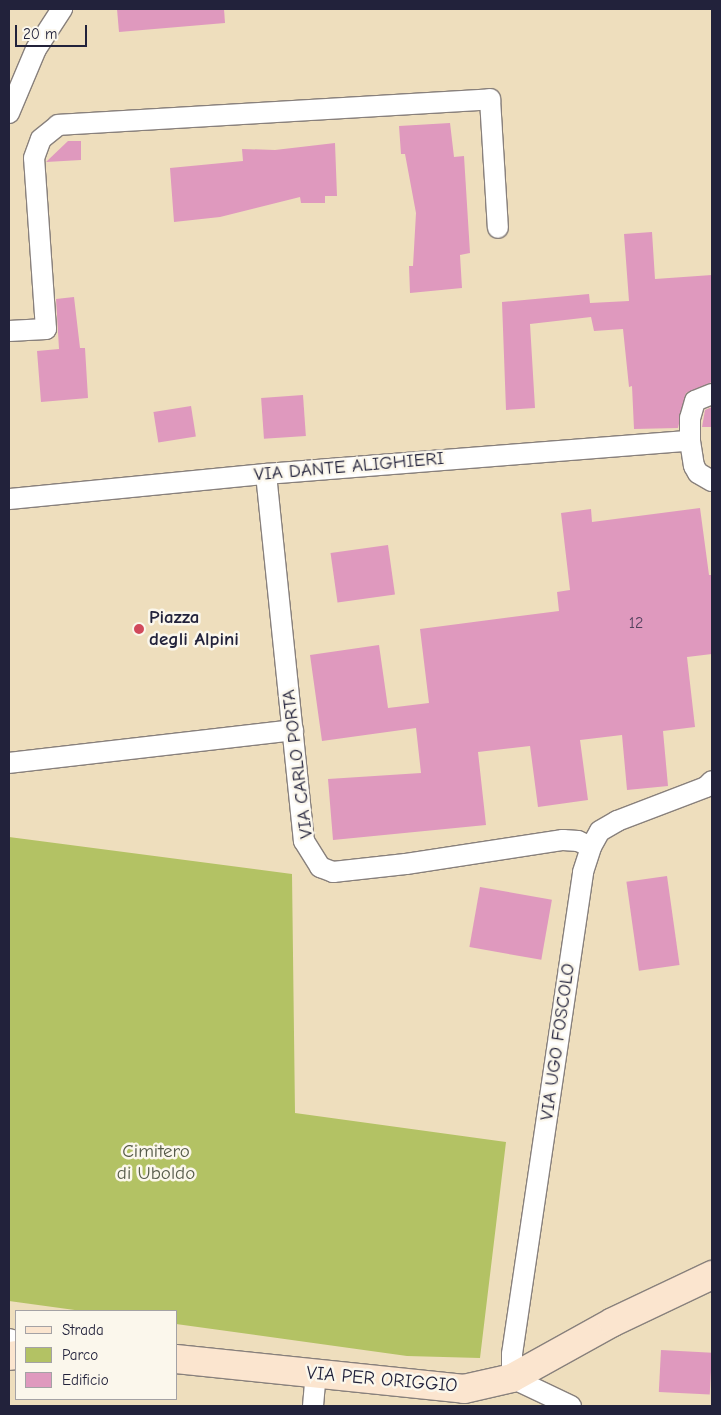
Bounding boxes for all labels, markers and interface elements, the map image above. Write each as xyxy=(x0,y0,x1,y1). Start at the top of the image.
scale bar xyxy=(18,15,90,47)
text: 20 m xyxy=(23,25,57,43)
street label: VIA DANTE ALIGHIERI xyxy=(253,447,445,487)
place label: Piazza degli Alpini xyxy=(149,607,239,651)
house number: 12 xyxy=(629,613,643,633)
marker: Piazza degli Alpini xyxy=(133,623,145,635)
street label: VIA CARLO PORTA xyxy=(278,688,318,840)
street label: VIA UGO FOSCOLO xyxy=(536,962,580,1122)
park label: Cimitero di Uboldo xyxy=(117,1141,195,1185)
legend xyxy=(15,1310,178,1400)
text: Strada xyxy=(62,1321,104,1339)
text: Parco xyxy=(62,1346,98,1364)
street label: VIA PER ORIGGIO xyxy=(306,1362,458,1398)
text: Edificio xyxy=(62,1371,109,1389)

